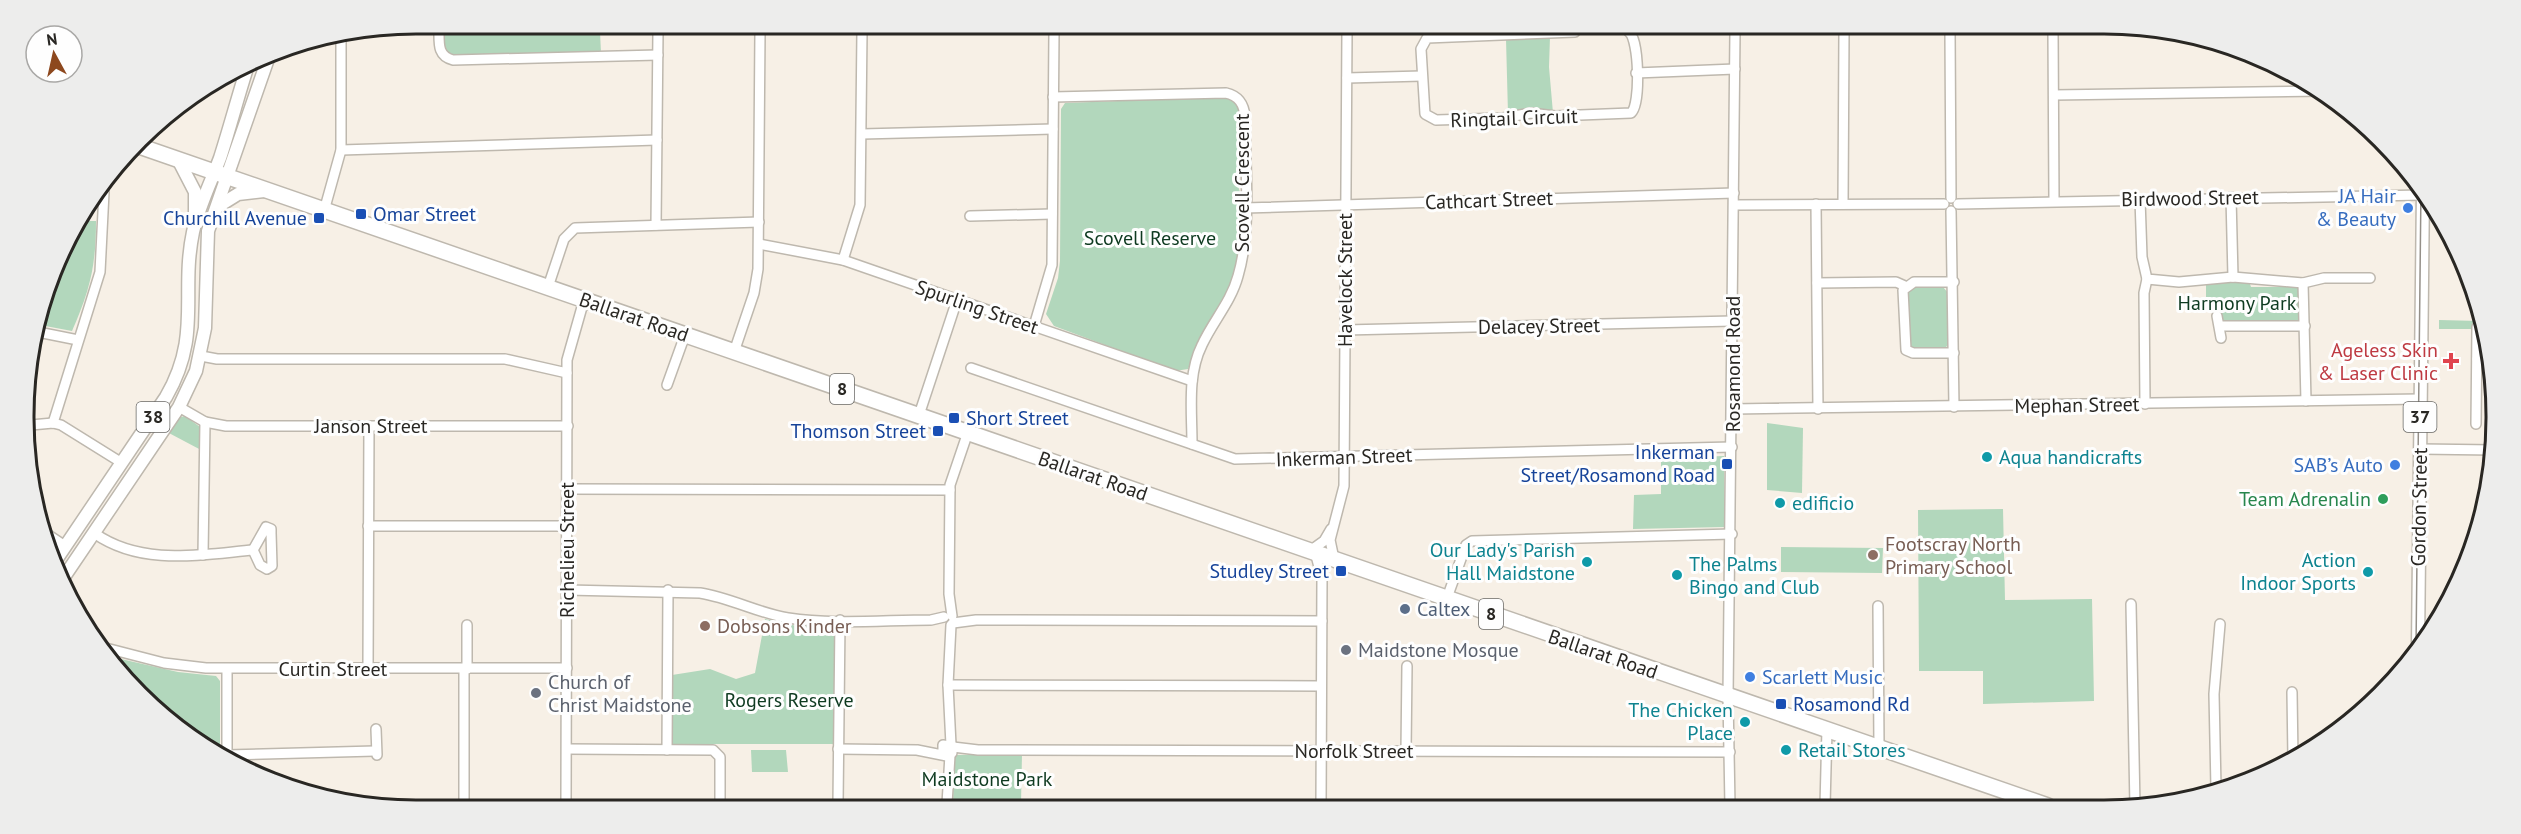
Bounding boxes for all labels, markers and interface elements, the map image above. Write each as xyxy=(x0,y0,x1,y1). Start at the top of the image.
north arrow xyxy=(24,24,84,84)
text: N xyxy=(45,29,59,50)
street label: Ringtail Circuit xyxy=(1450,103,1578,133)
street label: Scovell Crescent xyxy=(1229,113,1255,253)
place label: JA Hair & Beauty xyxy=(2316,183,2397,232)
street label: Birdwood Street xyxy=(2121,184,2259,212)
street label: Cathcart Street xyxy=(1424,185,1554,215)
place label: Omar Street xyxy=(373,201,476,227)
marker: JA Hair & Beauty xyxy=(2401,201,2415,215)
place label: Churchill Avenue xyxy=(163,205,307,231)
marker: Omar Street xyxy=(354,207,368,221)
marker: Churchill Avenue xyxy=(312,211,326,225)
street label: Havelock Street xyxy=(1332,213,1358,347)
park label: Scovell Reserve xyxy=(1084,225,1216,251)
street label: Spurling Street xyxy=(912,274,1042,340)
street label: Ballarat Road xyxy=(576,286,692,348)
park label: Harmony Park xyxy=(2178,290,2297,316)
street label: Rosamond Road xyxy=(1720,296,1746,432)
street label: Delacey Street xyxy=(1478,312,1601,340)
place label: Ageless Skin & Laser Clinic xyxy=(2318,337,2438,386)
marker: Ageless Skin & Laser Clinic xyxy=(2442,352,2460,370)
road number: 8 xyxy=(830,374,854,404)
street label: Mephan Street xyxy=(2014,391,2140,419)
road number: 38 xyxy=(136,402,170,432)
road number: 37 xyxy=(2404,402,2436,432)
place label: Short Street xyxy=(966,405,1069,431)
marker: Short Street xyxy=(947,411,961,425)
street label: Janson Street xyxy=(313,413,428,439)
place label: Thomson Street xyxy=(791,418,926,444)
marker: Thomson Street xyxy=(931,424,945,438)
place label: Inkerman Street/Rosamond Road xyxy=(1521,439,1715,488)
street label: Inkerman Street xyxy=(1275,442,1413,472)
place label: Aqua handicrafts xyxy=(1999,444,2142,470)
street label: Ballarat Road xyxy=(1035,445,1151,507)
street label: Gordon Street xyxy=(2405,447,2433,567)
marker: Aqua handicrafts xyxy=(1980,450,1994,464)
place label: SAB’s Auto xyxy=(2293,452,2383,478)
marker: Inkerman Street/Rosamond Road xyxy=(1720,457,1734,471)
marker: SAB’s Auto xyxy=(2388,458,2402,472)
street label: Richelieu Street xyxy=(554,482,580,618)
place label: Team Adrenalin xyxy=(2239,486,2371,512)
place label: edificio xyxy=(1792,490,1854,516)
marker: Team Adrenalin xyxy=(2376,492,2390,506)
marker: edificio xyxy=(1773,496,1787,510)
place label: Footscray North Primary School xyxy=(1885,531,2021,580)
place label: Our Lady's Parish Hall Maidstone xyxy=(1430,537,1575,586)
place label: Action Indoor Sports xyxy=(2240,547,2356,596)
marker: Footscray North Primary School xyxy=(1866,548,1880,562)
place label: The Palms Bingo and Club xyxy=(1689,551,1820,600)
marker: Our Lady's Parish Hall Maidstone xyxy=(1580,555,1594,569)
place label: Studley Street xyxy=(1209,558,1329,584)
marker: Studley Street xyxy=(1334,564,1348,578)
marker: Action Indoor Sports xyxy=(2361,565,2375,579)
marker: The Palms Bingo and Club xyxy=(1670,568,1684,582)
place label: Caltex xyxy=(1417,596,1470,622)
road number: 8 xyxy=(1479,599,1503,629)
marker: Caltex xyxy=(1398,602,1412,616)
place label: Dobsons Kinder xyxy=(717,613,852,639)
marker: Dobsons Kinder xyxy=(698,619,712,633)
street label: Ballarat Road xyxy=(1545,623,1661,685)
place label: Maidstone Mosque xyxy=(1358,637,1519,663)
marker: Maidstone Mosque xyxy=(1339,643,1353,657)
street label: Curtin Street xyxy=(279,656,388,682)
place label: Scarlett Music xyxy=(1762,664,1883,690)
place label: Church of Christ Maidstone xyxy=(548,669,692,718)
marker: Scarlett Music xyxy=(1743,670,1757,684)
marker: Church of Christ Maidstone xyxy=(529,686,543,700)
park label: Rogers Reserve xyxy=(724,687,854,713)
place label: Rosamond Rd xyxy=(1793,691,1910,717)
place label: The Chicken Place xyxy=(1628,697,1733,746)
marker: Rosamond Rd xyxy=(1774,697,1788,711)
marker: The Chicken Place xyxy=(1738,715,1752,729)
place label: Retail Stores xyxy=(1798,737,1906,763)
street label: Norfolk Street xyxy=(1294,738,1414,764)
marker: Retail Stores xyxy=(1779,743,1793,757)
park label: Maidstone Park xyxy=(922,766,1053,792)

